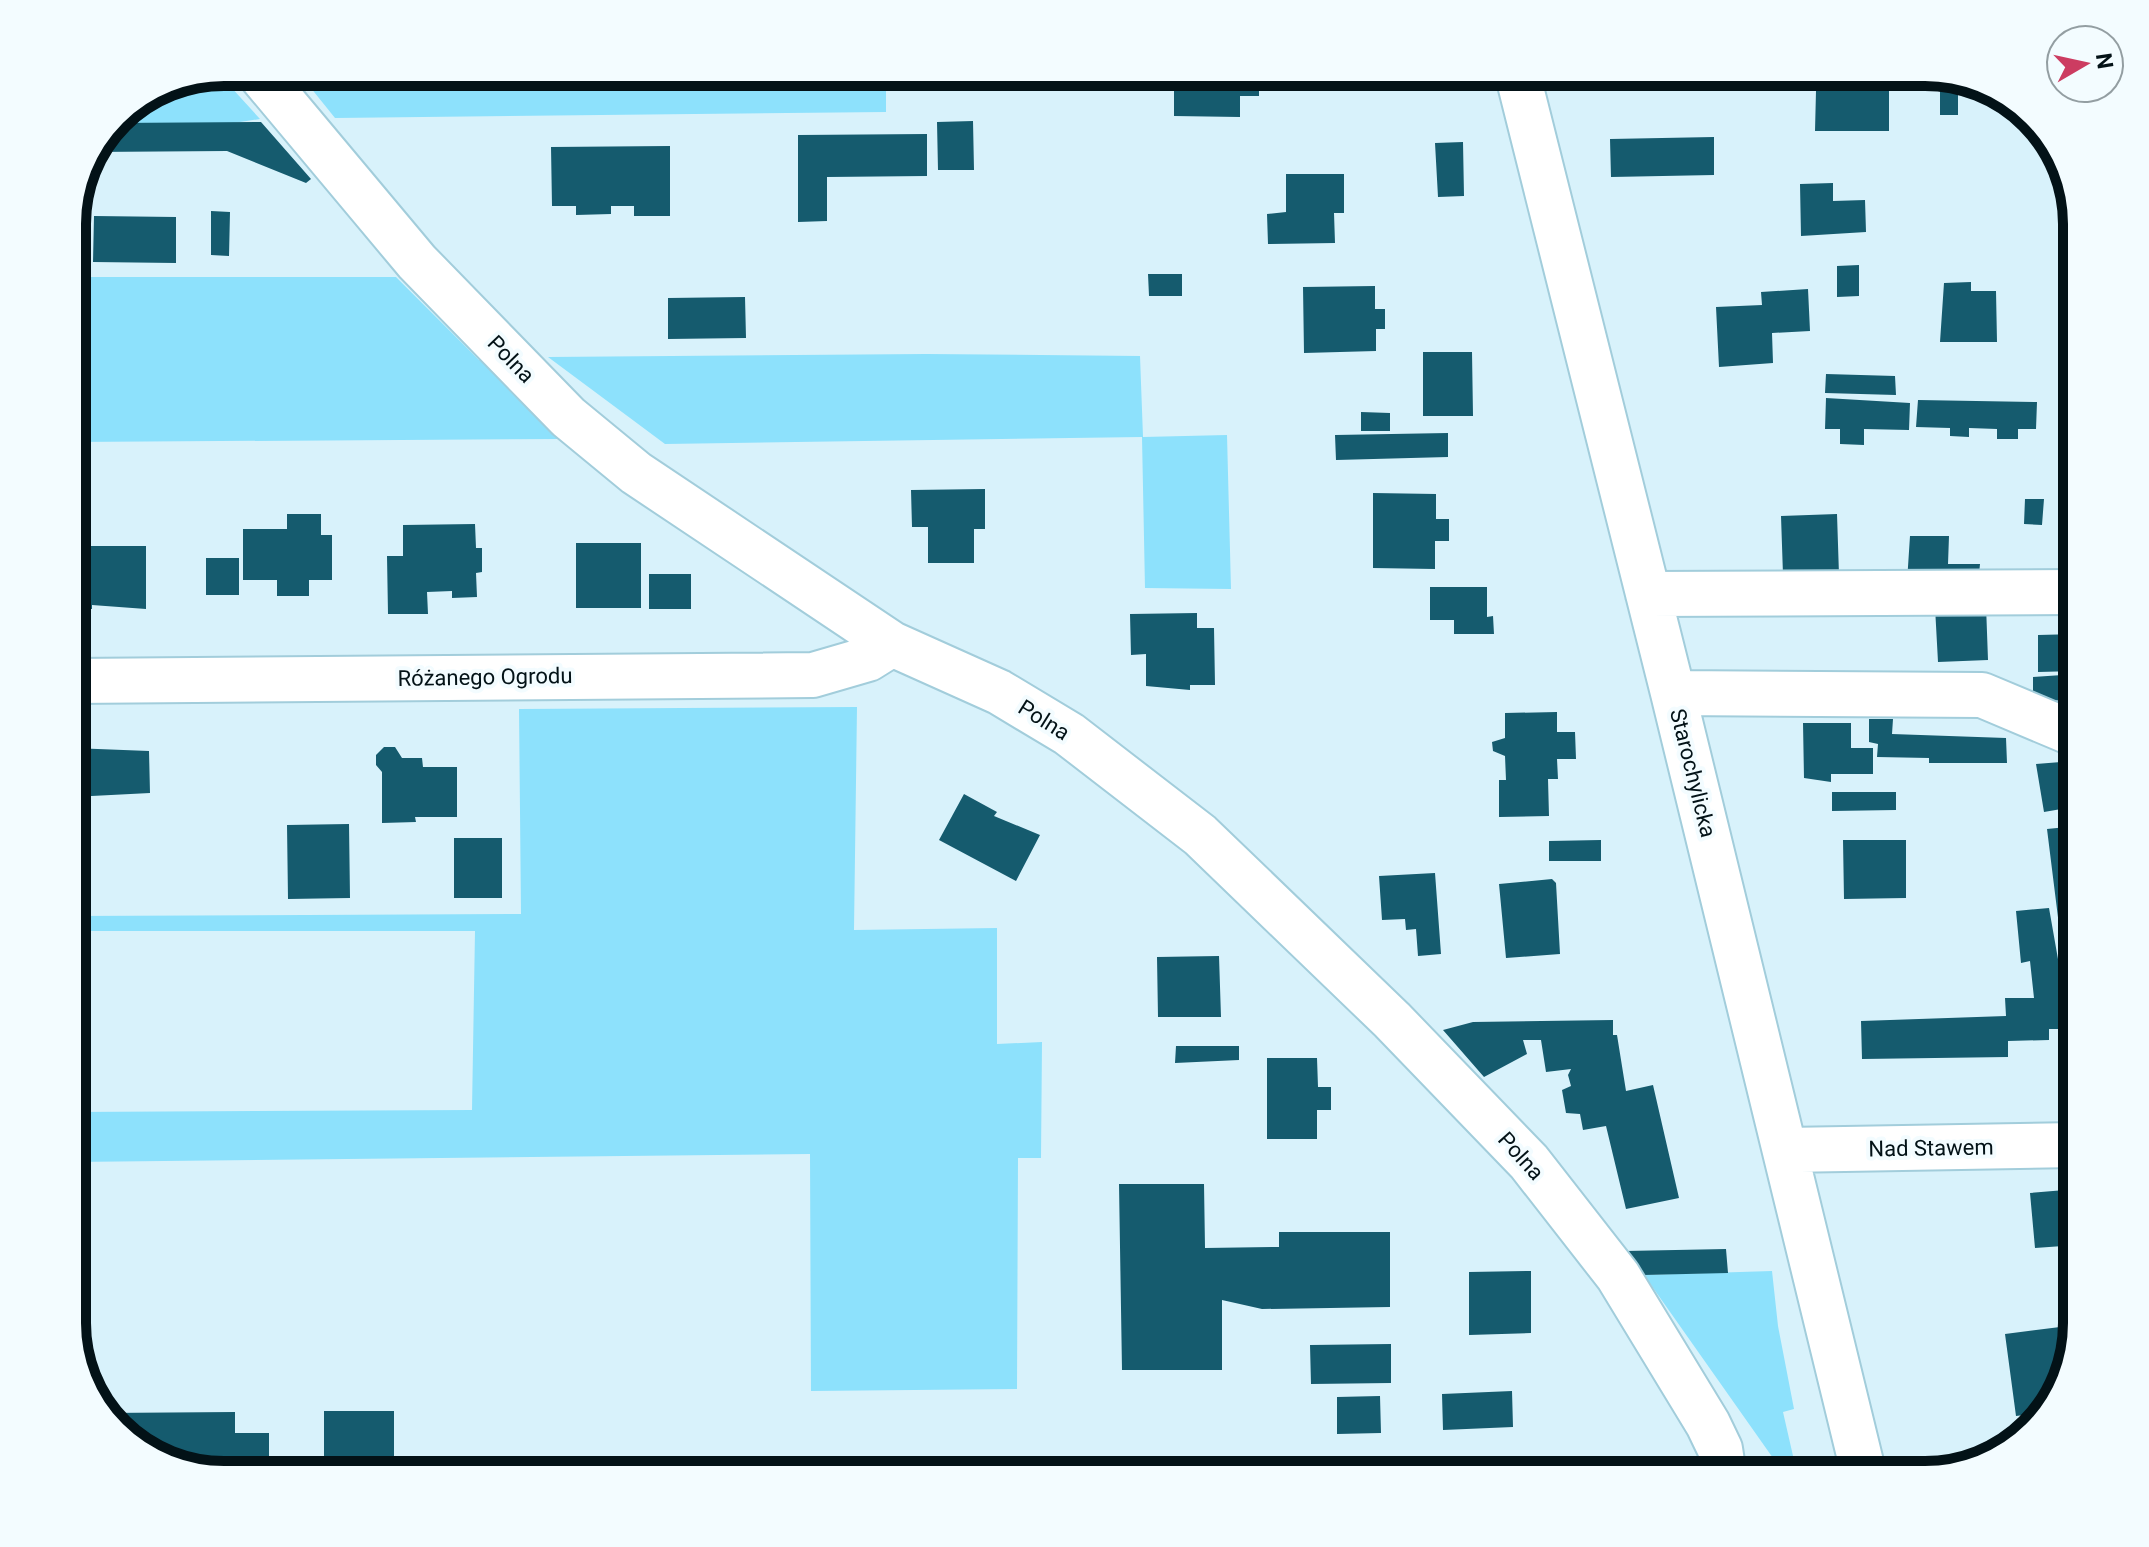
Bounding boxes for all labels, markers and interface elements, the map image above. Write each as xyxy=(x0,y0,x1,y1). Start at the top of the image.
north arrow xyxy=(2045,24,2125,104)
text: N xyxy=(2091,51,2118,71)
street label: Polna xyxy=(483,330,539,388)
street label: Różanego Ogrodu xyxy=(397,663,573,691)
street label: Polna xyxy=(1014,695,1074,745)
street label: Starochylicka xyxy=(1665,706,1721,840)
street label: Polna xyxy=(1493,1127,1549,1185)
street label: Nad Stawem xyxy=(1868,1134,1994,1162)

